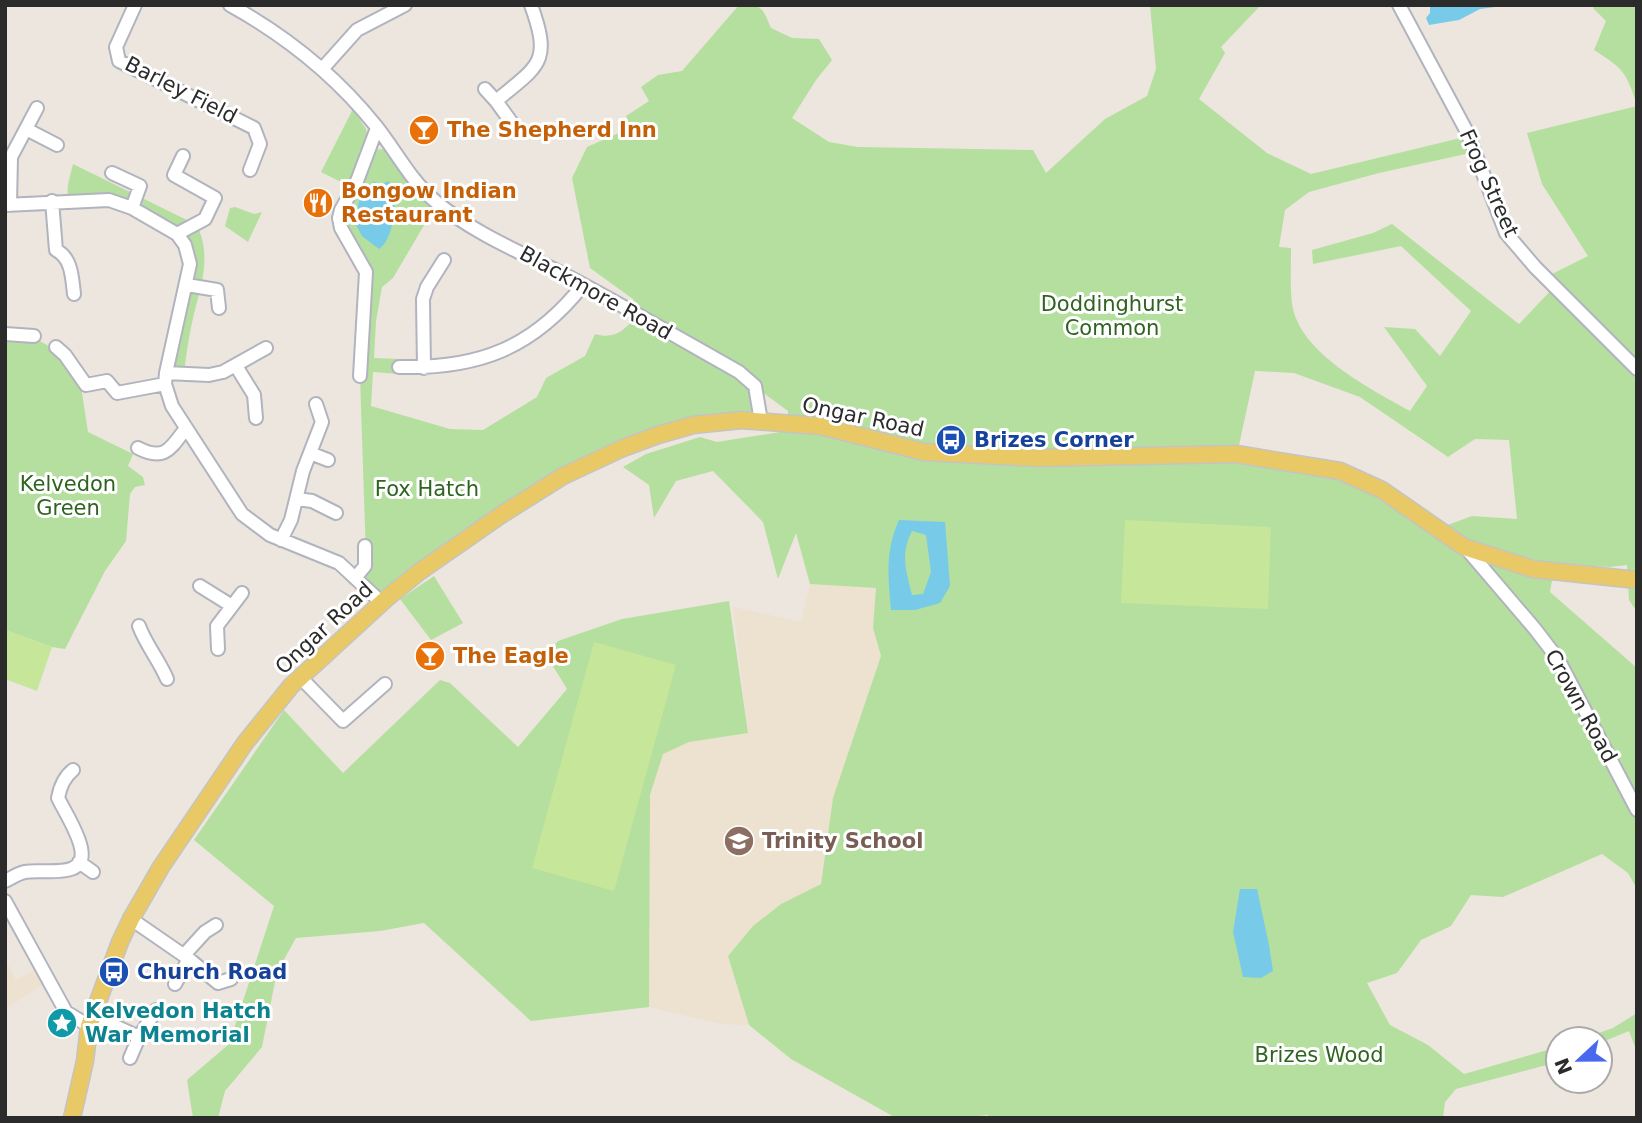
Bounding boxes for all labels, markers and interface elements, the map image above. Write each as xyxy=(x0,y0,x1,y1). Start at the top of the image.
street label: Barley Field xyxy=(121,52,241,128)
bar icon: The Shepherd Inn xyxy=(407,113,441,147)
place label: The Shepherd Inn xyxy=(447,118,657,142)
street label: Frog Street xyxy=(1455,125,1523,241)
place label: Bongow Indian Restaurant xyxy=(341,179,517,227)
restaurant icon: Bongow Indian Restaurant xyxy=(301,186,335,220)
street label: Blackmore Road xyxy=(516,241,676,345)
park label: Doddinghurst Common xyxy=(1041,292,1183,340)
street label: Ongar Road xyxy=(800,392,926,442)
bus stop icon: Brizes Corner xyxy=(934,423,968,457)
place label: Brizes Corner xyxy=(974,428,1134,452)
park label: Kelvedon Green xyxy=(20,472,116,520)
park label: Fox Hatch xyxy=(375,477,479,501)
street label: Ongar Road xyxy=(270,577,378,679)
bar icon: The Eagle xyxy=(413,639,447,673)
place label: The Eagle xyxy=(453,644,569,668)
street label: Crown Road xyxy=(1540,645,1622,767)
school or university icon: Trinity School xyxy=(722,824,756,858)
place label: Trinity School xyxy=(762,829,923,853)
bus stop icon: Church Road xyxy=(97,955,131,989)
place label: Church Road xyxy=(137,960,287,984)
place label: Kelvedon Hatch War Memorial xyxy=(85,999,271,1047)
place icon: Kelvedon Hatch War Memorial xyxy=(45,1006,79,1040)
north arrow xyxy=(1544,1025,1614,1095)
park label: Brizes Wood xyxy=(1255,1043,1384,1067)
text: N xyxy=(1550,1055,1576,1078)

